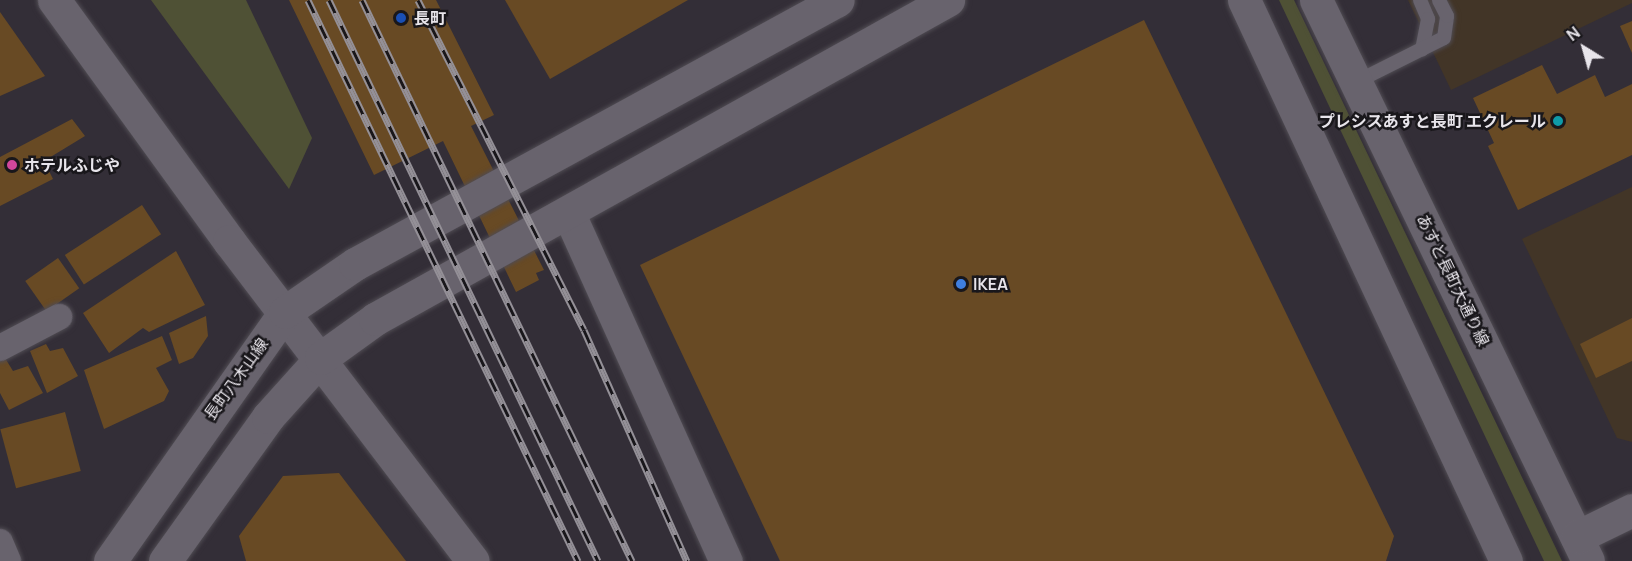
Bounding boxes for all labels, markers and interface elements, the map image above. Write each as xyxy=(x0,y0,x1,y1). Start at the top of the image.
place label: 長町 xyxy=(414,8,446,28)
marker: 長町 xyxy=(392,9,410,27)
north arrow xyxy=(1554,18,1614,78)
text: N xyxy=(1562,21,1584,46)
place label: プレシスあすと長町 エクレール xyxy=(1319,111,1546,131)
marker: プレシスあすと長町 エクレール xyxy=(1551,114,1565,128)
place label: ホテルふじや xyxy=(24,155,120,175)
marker: ホテルふじや xyxy=(5,158,19,172)
street label: あすと長町大通り線 xyxy=(1413,211,1493,349)
place label: IKEA xyxy=(973,274,1008,294)
marker: IKEA xyxy=(954,277,968,291)
street label: 長町八木山線 xyxy=(200,335,272,423)

